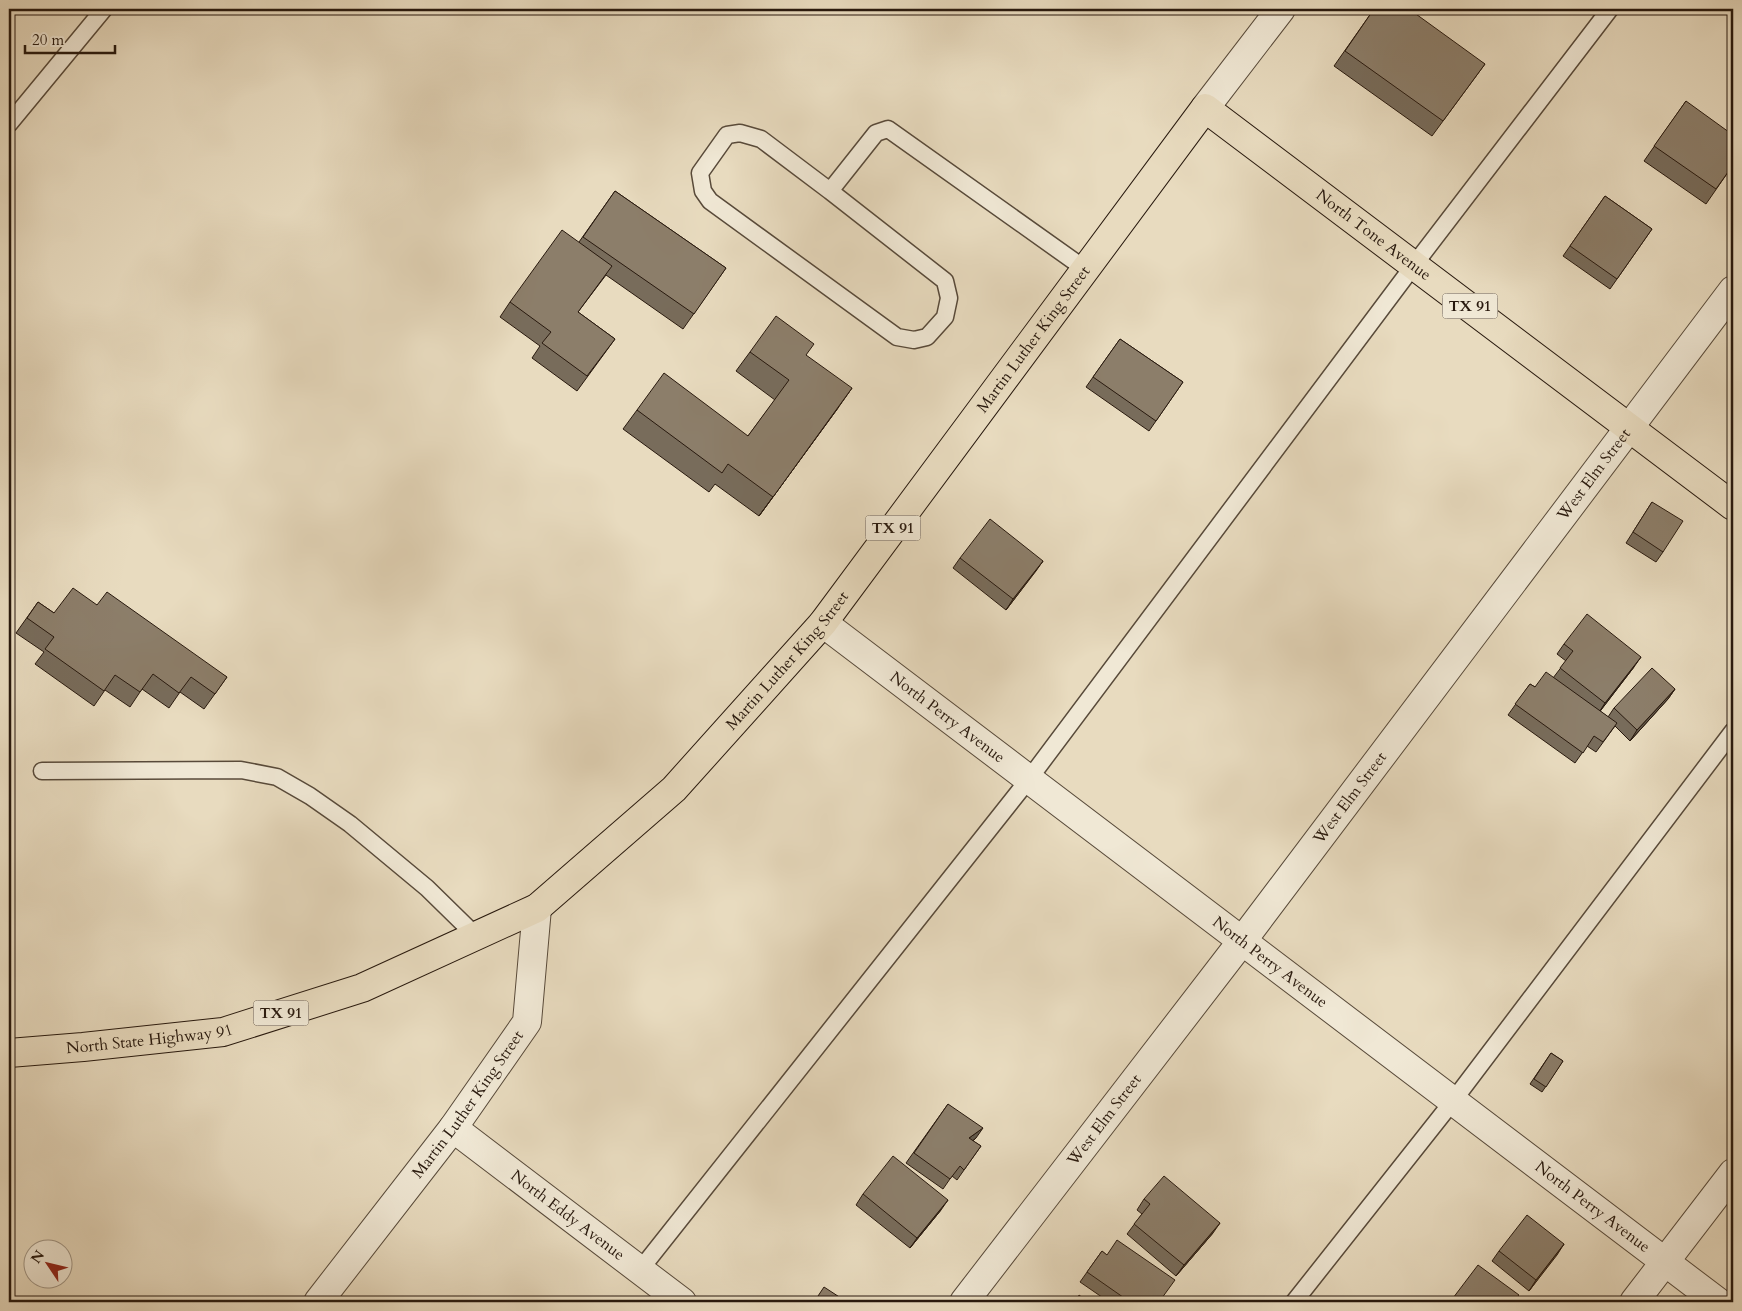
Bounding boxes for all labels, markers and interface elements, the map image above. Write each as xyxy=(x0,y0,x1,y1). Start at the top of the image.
scale bar xyxy=(25,22,115,54)
text: 20 m xyxy=(32,30,64,50)
street label: North Tone Avenue xyxy=(1311,184,1436,286)
street label: Martin Luther King Street xyxy=(972,261,1095,417)
road number: TX 91 xyxy=(1442,294,1498,318)
street label: West Elm Street xyxy=(1551,424,1636,526)
road number: TX 91 xyxy=(866,516,920,540)
street label: Martin Luther King Street xyxy=(721,587,854,735)
street label: North Perry Avenue xyxy=(885,666,1009,768)
street label: West Elm Street xyxy=(1308,747,1392,849)
street label: North Perry Avenue xyxy=(1208,911,1332,1013)
road number: TX 91 xyxy=(254,1000,308,1026)
street label: North State Highway 91 xyxy=(65,1019,236,1059)
street label: Martin Luther King Street xyxy=(407,1026,529,1183)
street label: West Elm Street xyxy=(1061,1070,1147,1171)
street label: North Perry Avenue xyxy=(1530,1156,1655,1258)
street label: North Eddy Avenue xyxy=(506,1165,629,1266)
north arrow xyxy=(22,1238,72,1288)
text: N xyxy=(26,1246,49,1267)

